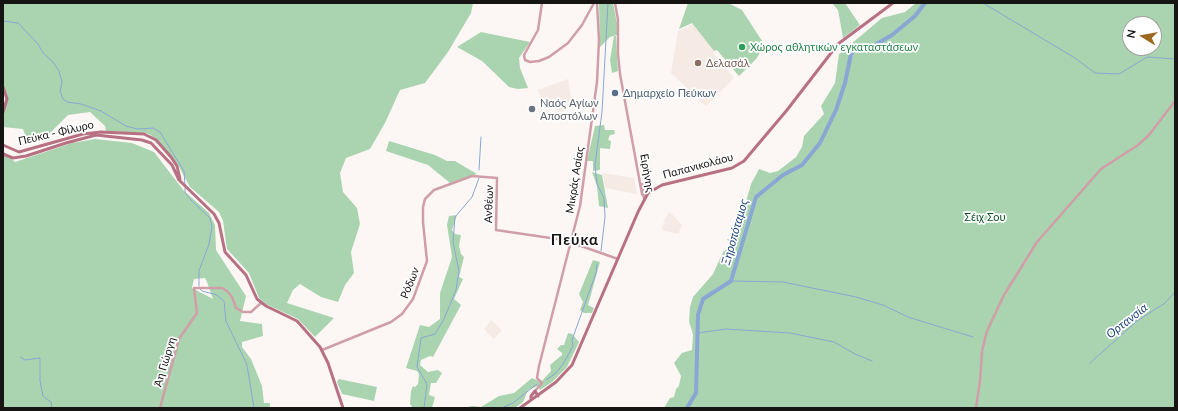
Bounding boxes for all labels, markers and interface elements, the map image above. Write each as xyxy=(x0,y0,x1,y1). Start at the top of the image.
north arrow xyxy=(1122,16,1162,56)
text: N xyxy=(1124,28,1138,39)
place label: Χώρος αθλητικών εγκαταστάσεων xyxy=(750,40,918,54)
marker: Χώρος αθλητικών εγκαταστάσεων xyxy=(737,42,747,52)
place label: Δελασάλ xyxy=(706,56,750,70)
marker: Δελασάλ xyxy=(693,58,703,68)
place label: Δημαρχείο Πεύκων xyxy=(623,86,716,100)
marker: Δημαρχείο Πεύκων xyxy=(610,88,620,98)
place label: Ναός Αγίων Αποστόλων xyxy=(540,96,599,122)
marker: Ναός Αγίων Αποστόλων xyxy=(527,104,537,114)
street label: Πεύκα - Φίλυρο xyxy=(17,118,95,148)
street label: Μικράς Ασίας xyxy=(563,146,587,214)
street label: Παπανικολάου xyxy=(661,150,735,182)
street label: Ειρήνης xyxy=(637,153,657,193)
street label: Ανθέων xyxy=(482,185,496,223)
water label: Ξηροπόταμος xyxy=(719,197,751,267)
park label: Σέιχ Σου xyxy=(964,210,1006,224)
district label: Πεύκα xyxy=(551,231,599,249)
street label: Ρόδων xyxy=(398,265,422,301)
water label: Ορτανσία xyxy=(1104,300,1150,342)
street label: Άη Γιώργη xyxy=(151,336,179,388)

